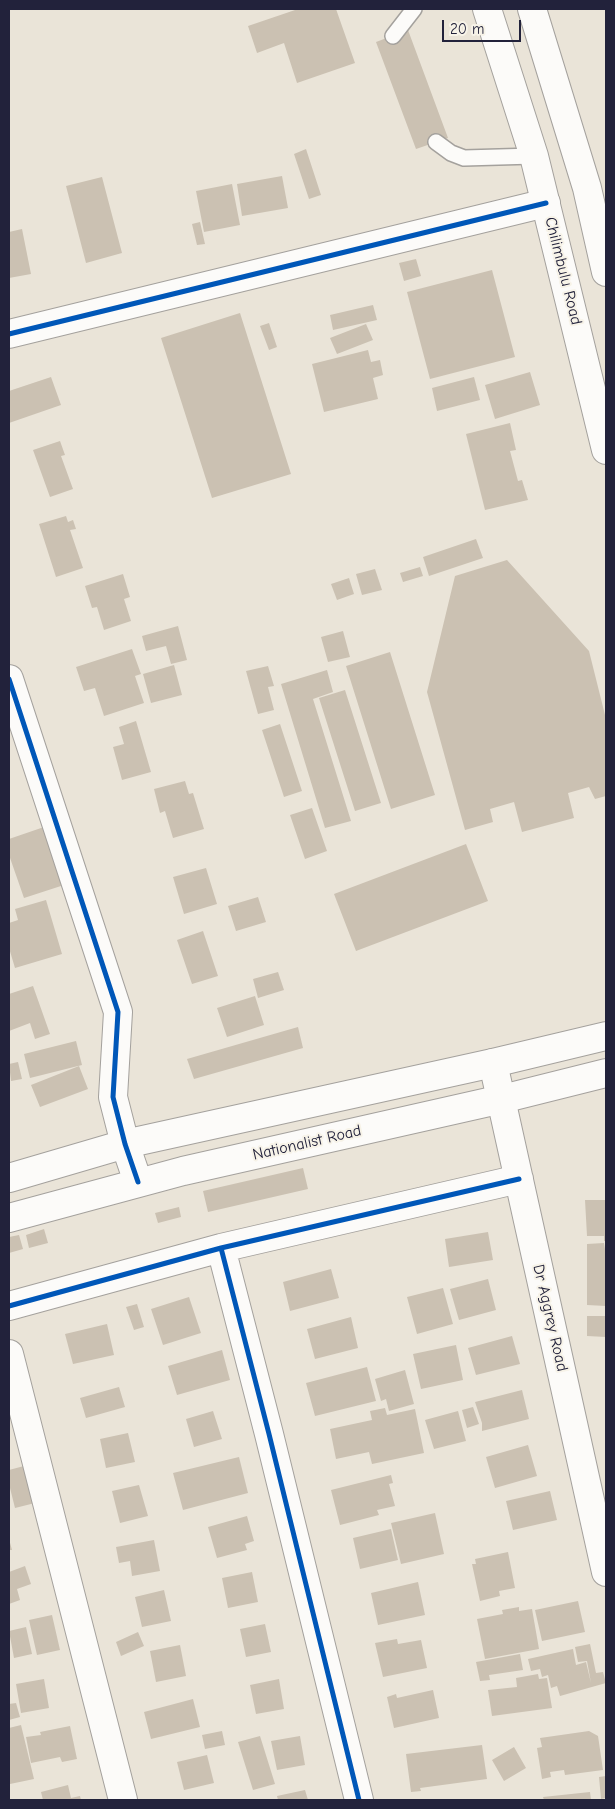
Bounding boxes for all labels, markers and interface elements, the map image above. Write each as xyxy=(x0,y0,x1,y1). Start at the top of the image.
scale bar xyxy=(445,10,524,42)
text: 20 m xyxy=(450,20,484,38)
street label: Chilimbulu Road xyxy=(540,215,586,327)
street label: Nationalist Road xyxy=(251,1121,363,1165)
street label: Dr Aggrey Road xyxy=(528,1263,572,1373)

